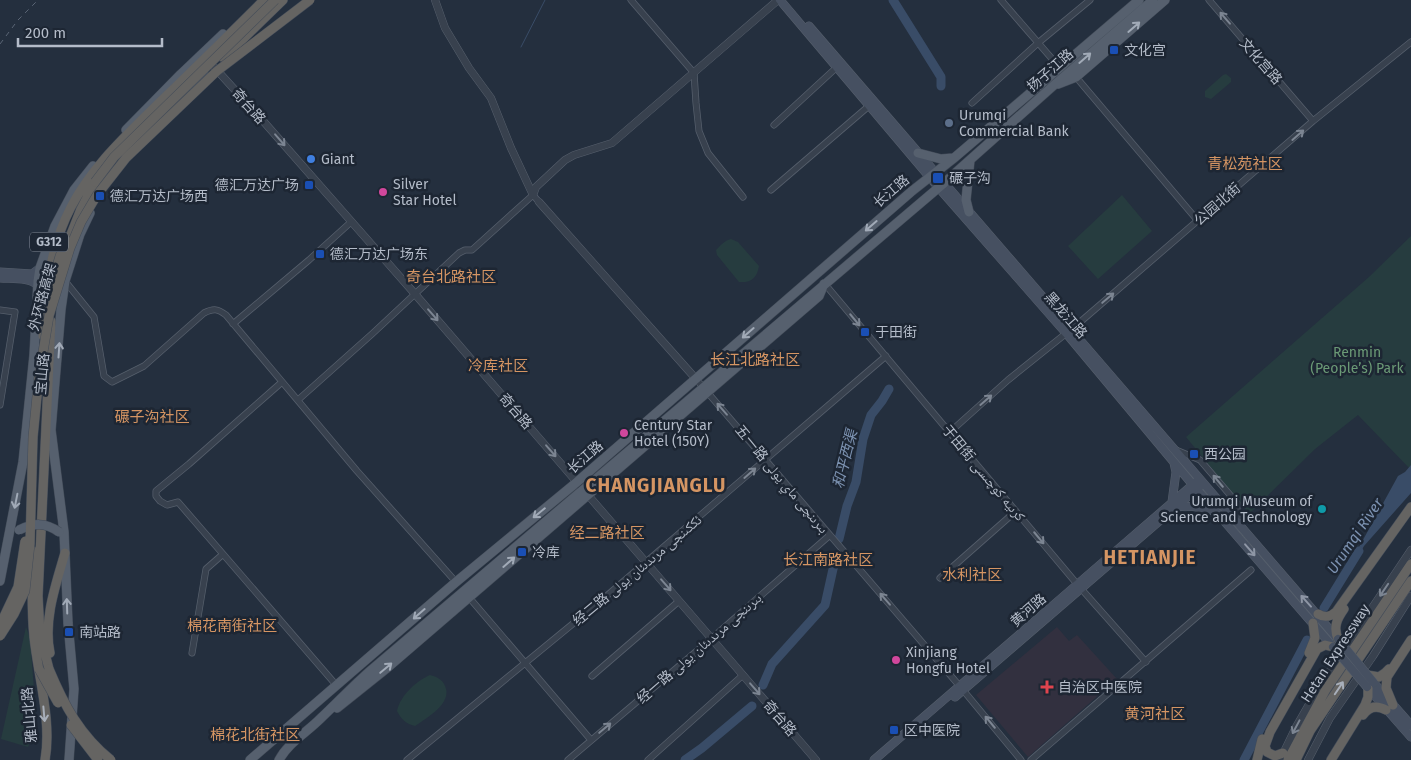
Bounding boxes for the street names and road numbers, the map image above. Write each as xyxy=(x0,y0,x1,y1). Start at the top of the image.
street label: 文化宫路 xyxy=(1236,35,1285,88)
street label: 扬子江路 xyxy=(1024,46,1077,95)
street label: 奇台路 xyxy=(228,85,269,128)
street label: 长江路 xyxy=(870,171,913,211)
street label: 公园北街 xyxy=(1191,180,1244,229)
road number: G312 xyxy=(30,232,68,252)
street label: 外环路高架 xyxy=(25,261,60,333)
street label: 黑龙江路 xyxy=(1041,289,1090,342)
street label: 宝山路 xyxy=(32,352,53,396)
street label: 奇台路 xyxy=(495,390,536,433)
street label: 五一路 بىرىنچى ماي يولى xyxy=(729,422,832,539)
street label: 于田街 كرىيە كوچىسى xyxy=(938,422,1029,525)
street label: 长江路 xyxy=(564,437,607,478)
street label: 经二路 ئككىنجى مرىدىئان يولى xyxy=(569,511,705,629)
street label: 经一路 بىرىنجى مرىدىئان يولى xyxy=(633,589,765,707)
street label: 黄河路 xyxy=(1007,590,1050,631)
street label: Hetan Expressway xyxy=(1297,601,1374,706)
street label: 雅山北路 xyxy=(19,686,40,744)
street label: 奇台路 xyxy=(759,697,800,740)

